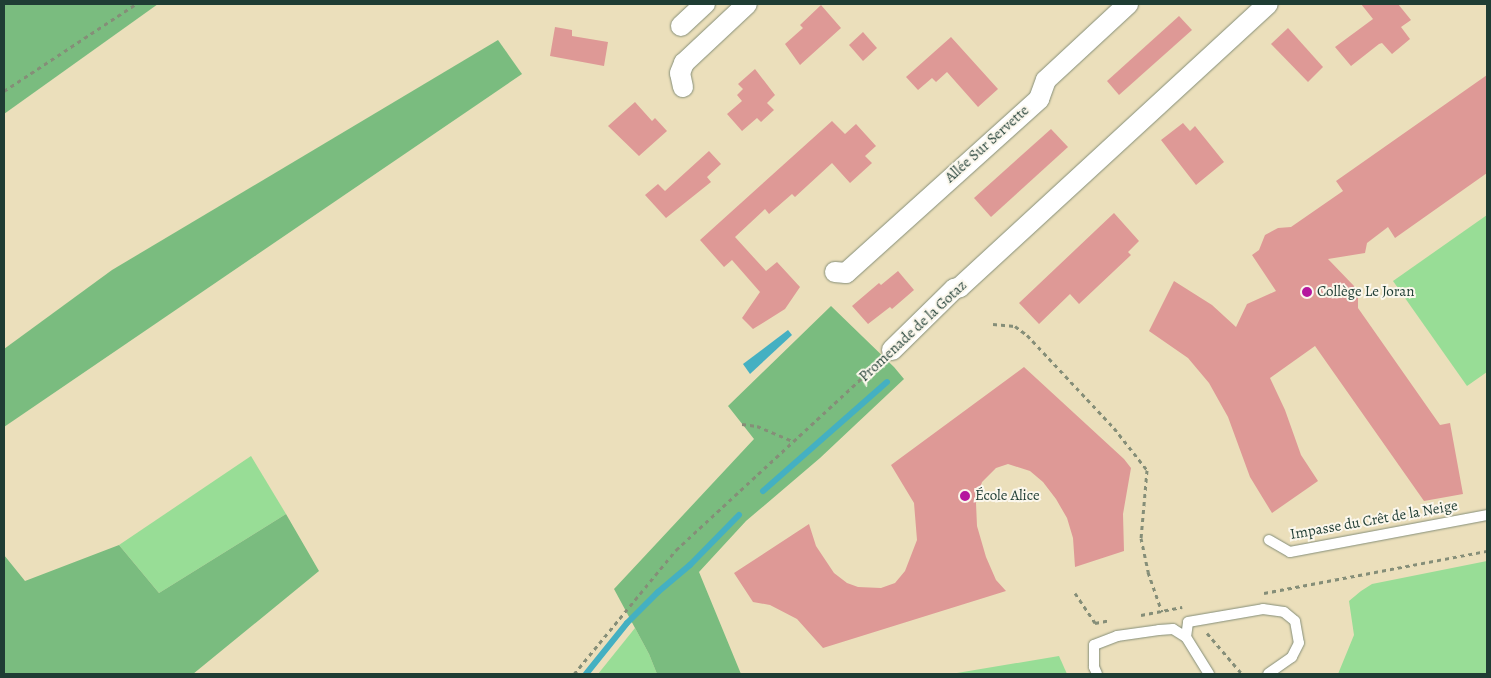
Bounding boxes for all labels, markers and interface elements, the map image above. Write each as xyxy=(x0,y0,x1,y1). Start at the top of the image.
street label: Allée Sur Servette xyxy=(941,101,1033,187)
street label: Promenade de la Gotaz xyxy=(855,276,971,386)
place label: Collège Le Joran xyxy=(1317,283,1415,301)
marker: Collège Le Joran xyxy=(1301,286,1313,298)
place label: École Alice xyxy=(975,487,1040,505)
marker: École Alice xyxy=(959,490,971,502)
street label: Impasse du Crêt de la Neige xyxy=(1289,496,1459,544)

